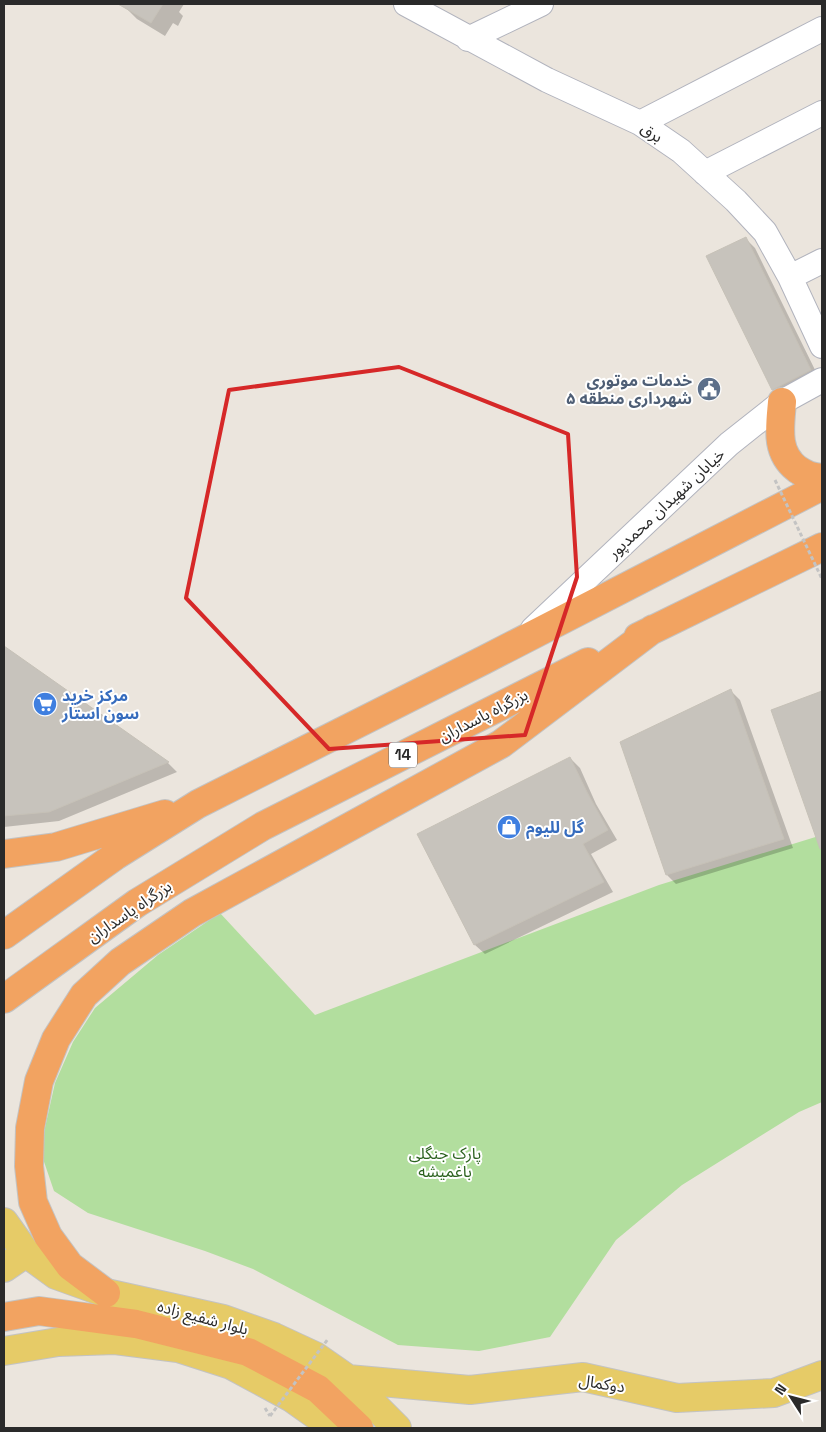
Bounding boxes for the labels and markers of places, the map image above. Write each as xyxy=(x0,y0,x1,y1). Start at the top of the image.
place label: خدمات موتوری شهرداری منطقه ۵ xyxy=(566,370,692,409)
public building icon: خدمات موتوری شهرداری منطقه ۵ xyxy=(696,376,722,402)
place label: مرکز خرید سون استار xyxy=(61,685,139,724)
supermarket icon: مرکز خرید سون استار xyxy=(32,691,58,717)
shop icon: گل للیوم xyxy=(496,814,522,840)
place label: گل للیوم xyxy=(526,817,585,839)

